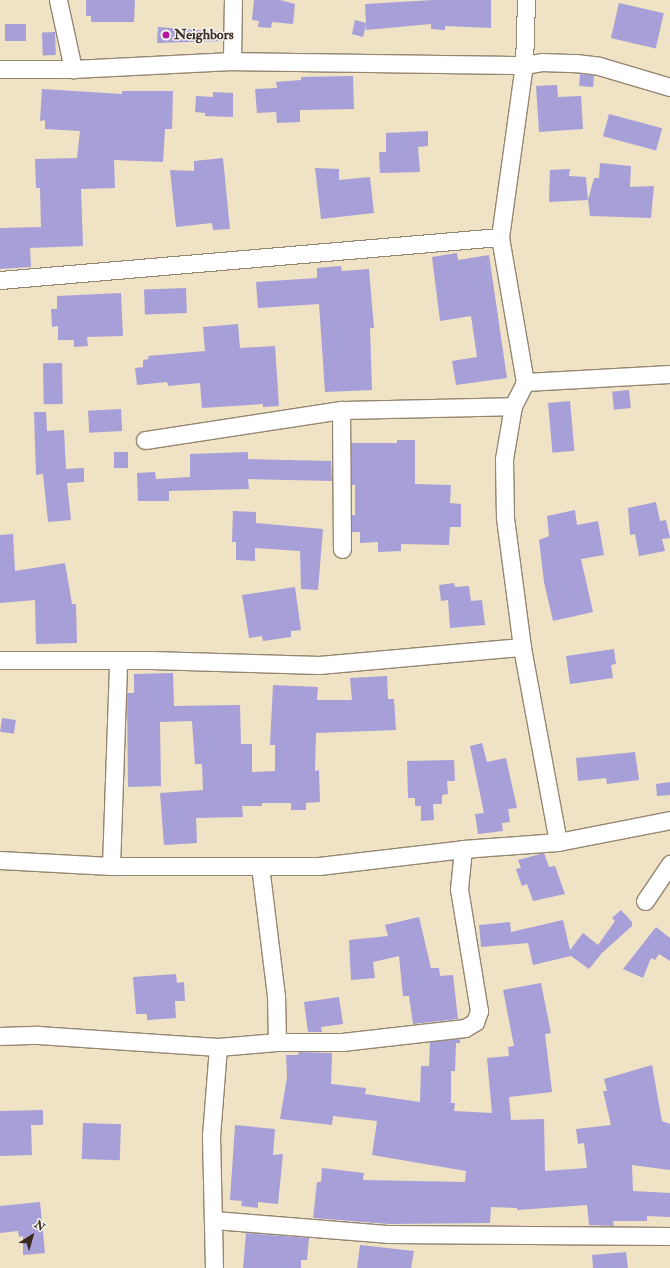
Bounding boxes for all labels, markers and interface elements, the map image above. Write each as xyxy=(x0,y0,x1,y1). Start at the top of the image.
place label: Neighbors xyxy=(174,27,234,43)
marker: Neighbors xyxy=(161,30,171,40)
north arrow xyxy=(12,1216,52,1256)
text: N xyxy=(32,1218,47,1234)

